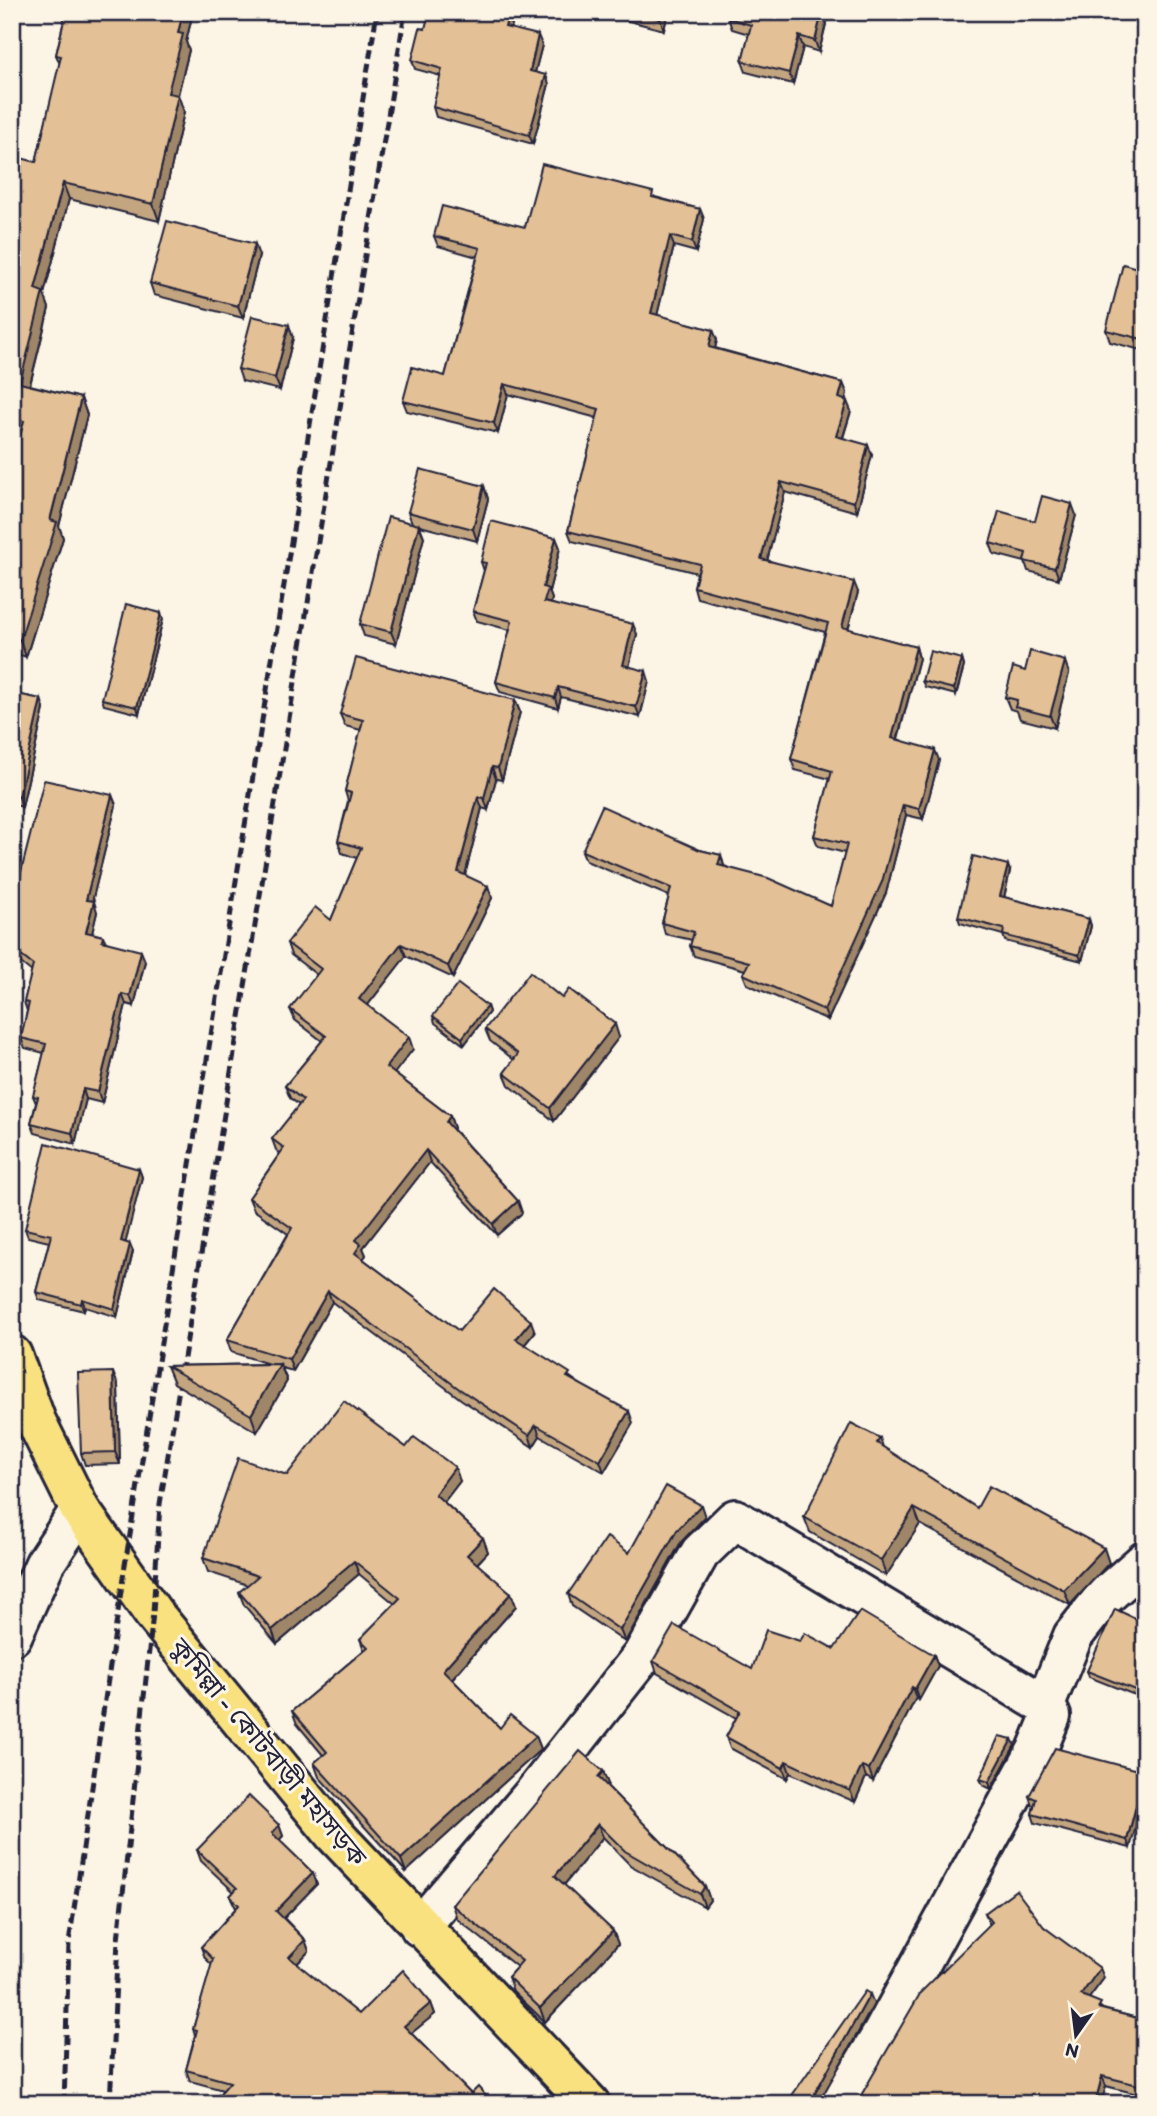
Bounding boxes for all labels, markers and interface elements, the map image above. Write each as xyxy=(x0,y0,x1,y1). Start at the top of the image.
street label: কুমিল্লা - কোটবাড়ী মহাসড়ক xyxy=(164,1631,374,1873)
north arrow xyxy=(1042,2000,1112,2070)
text: N xyxy=(1063,2038,1081,2064)

